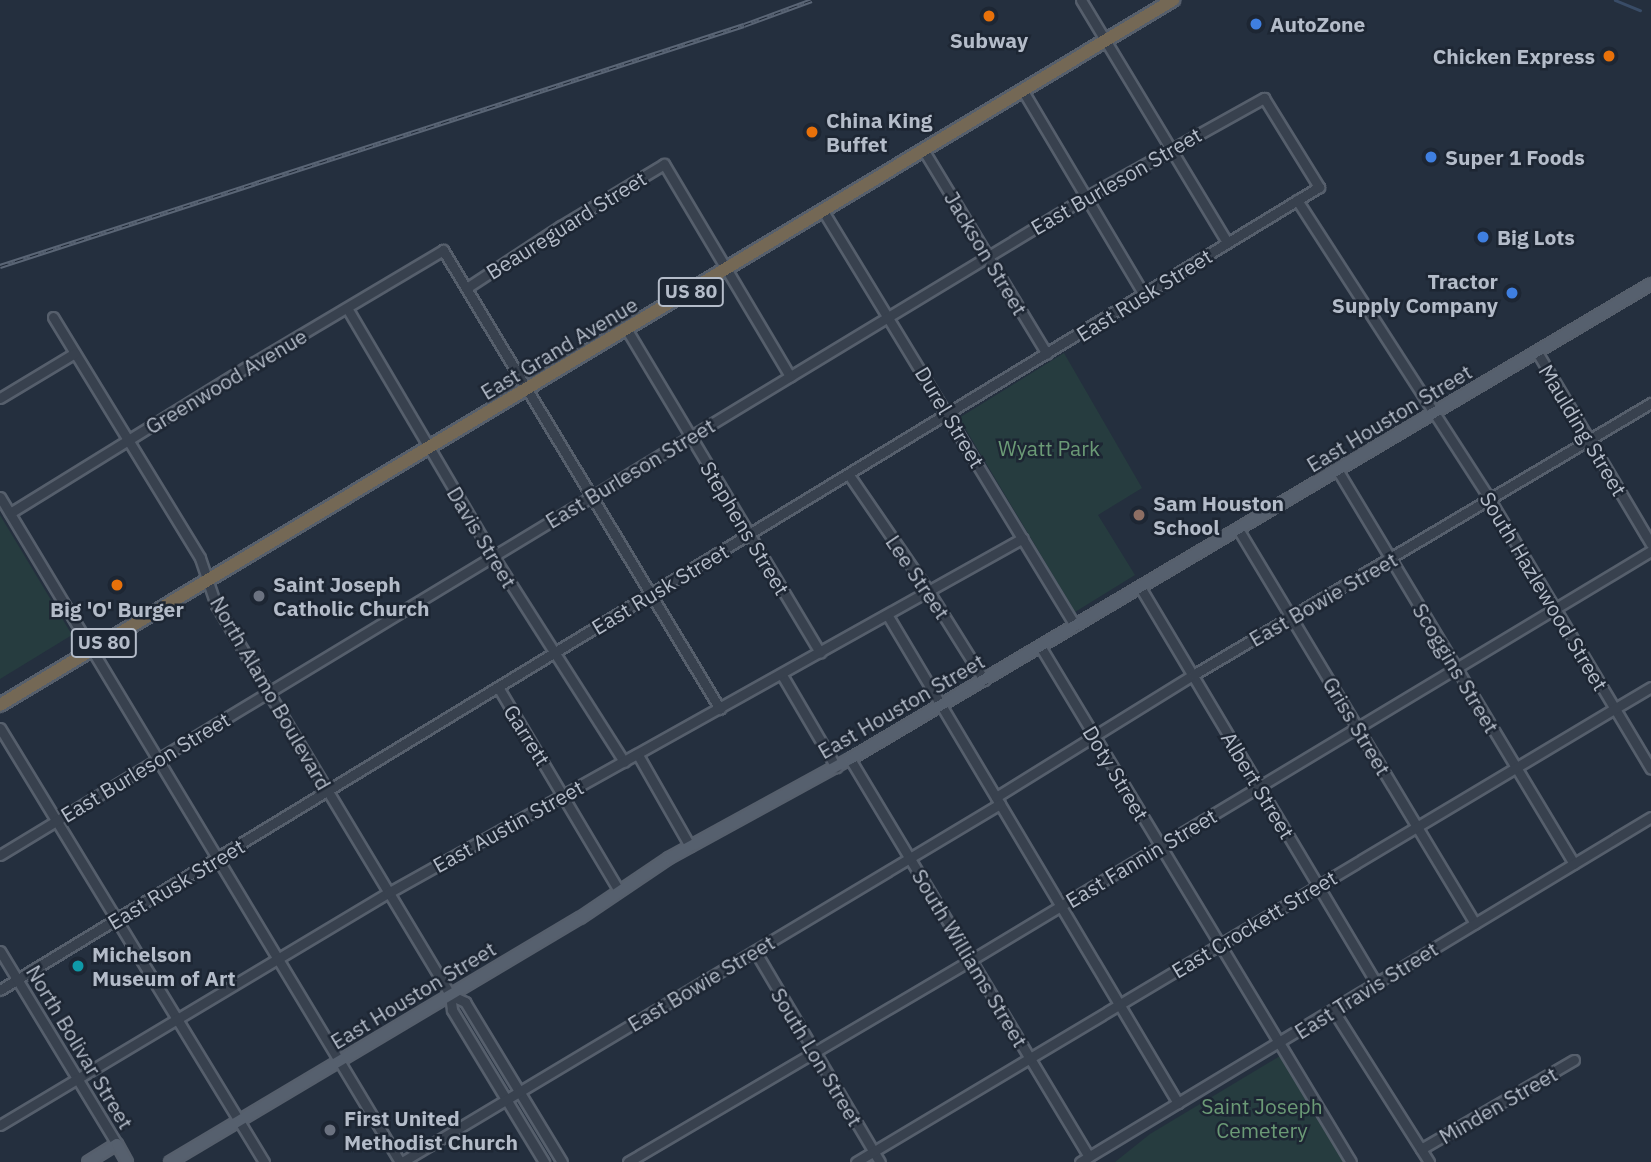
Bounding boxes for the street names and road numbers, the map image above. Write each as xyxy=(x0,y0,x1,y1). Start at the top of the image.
street label: East Burleson Street xyxy=(1026,122,1206,240)
street label: Beaureguard Street xyxy=(481,166,651,284)
street label: Jackson Street xyxy=(939,187,1033,319)
street label: East Rusk Street xyxy=(1072,243,1216,347)
road number: US 80 xyxy=(658,276,724,308)
street label: East Grand Avenue xyxy=(476,291,642,405)
street label: Greenwood Avenue xyxy=(141,323,311,439)
street label: East Houston Street xyxy=(1302,359,1476,477)
street label: Maulding Street xyxy=(1534,360,1632,500)
street label: Durel Street xyxy=(910,362,990,472)
street label: East Burleson Street xyxy=(541,413,719,533)
street label: Stephens Street xyxy=(695,457,795,599)
street label: Davis Street xyxy=(442,482,522,592)
street label: South Hazlewood Street xyxy=(1475,487,1613,695)
street label: Lee Street xyxy=(881,530,955,624)
street label: East Rusk Street xyxy=(587,538,733,640)
street label: East Bowie Street xyxy=(1245,546,1401,652)
street label: North Alamo Boulevard xyxy=(205,592,337,794)
street label: Scoggins Street xyxy=(1407,599,1505,737)
road number: US 80 xyxy=(71,628,137,658)
street label: East Houston Street xyxy=(813,648,989,764)
street label: Griss Street xyxy=(1318,672,1396,780)
street label: Garrett xyxy=(499,700,555,770)
street label: East Burleson Street xyxy=(56,707,234,827)
street label: Doty Street xyxy=(1078,721,1154,825)
street label: Albert Street xyxy=(1216,727,1300,843)
street label: East Austin Street xyxy=(428,774,588,878)
street label: East Fannin Street xyxy=(1061,803,1221,913)
street label: East Rusk Street xyxy=(103,833,249,935)
street label: South Williams Street xyxy=(907,865,1033,1051)
street label: East Crockett Street xyxy=(1167,865,1341,983)
street label: East Bowie Street xyxy=(623,929,779,1037)
street label: East Houston Street xyxy=(326,936,500,1054)
street label: East Travis Street xyxy=(1290,936,1442,1044)
street label: North Bolivar Street xyxy=(21,960,139,1134)
street label: South Lon Street xyxy=(766,983,868,1131)
street label: Minden Street xyxy=(1434,1061,1562,1149)

